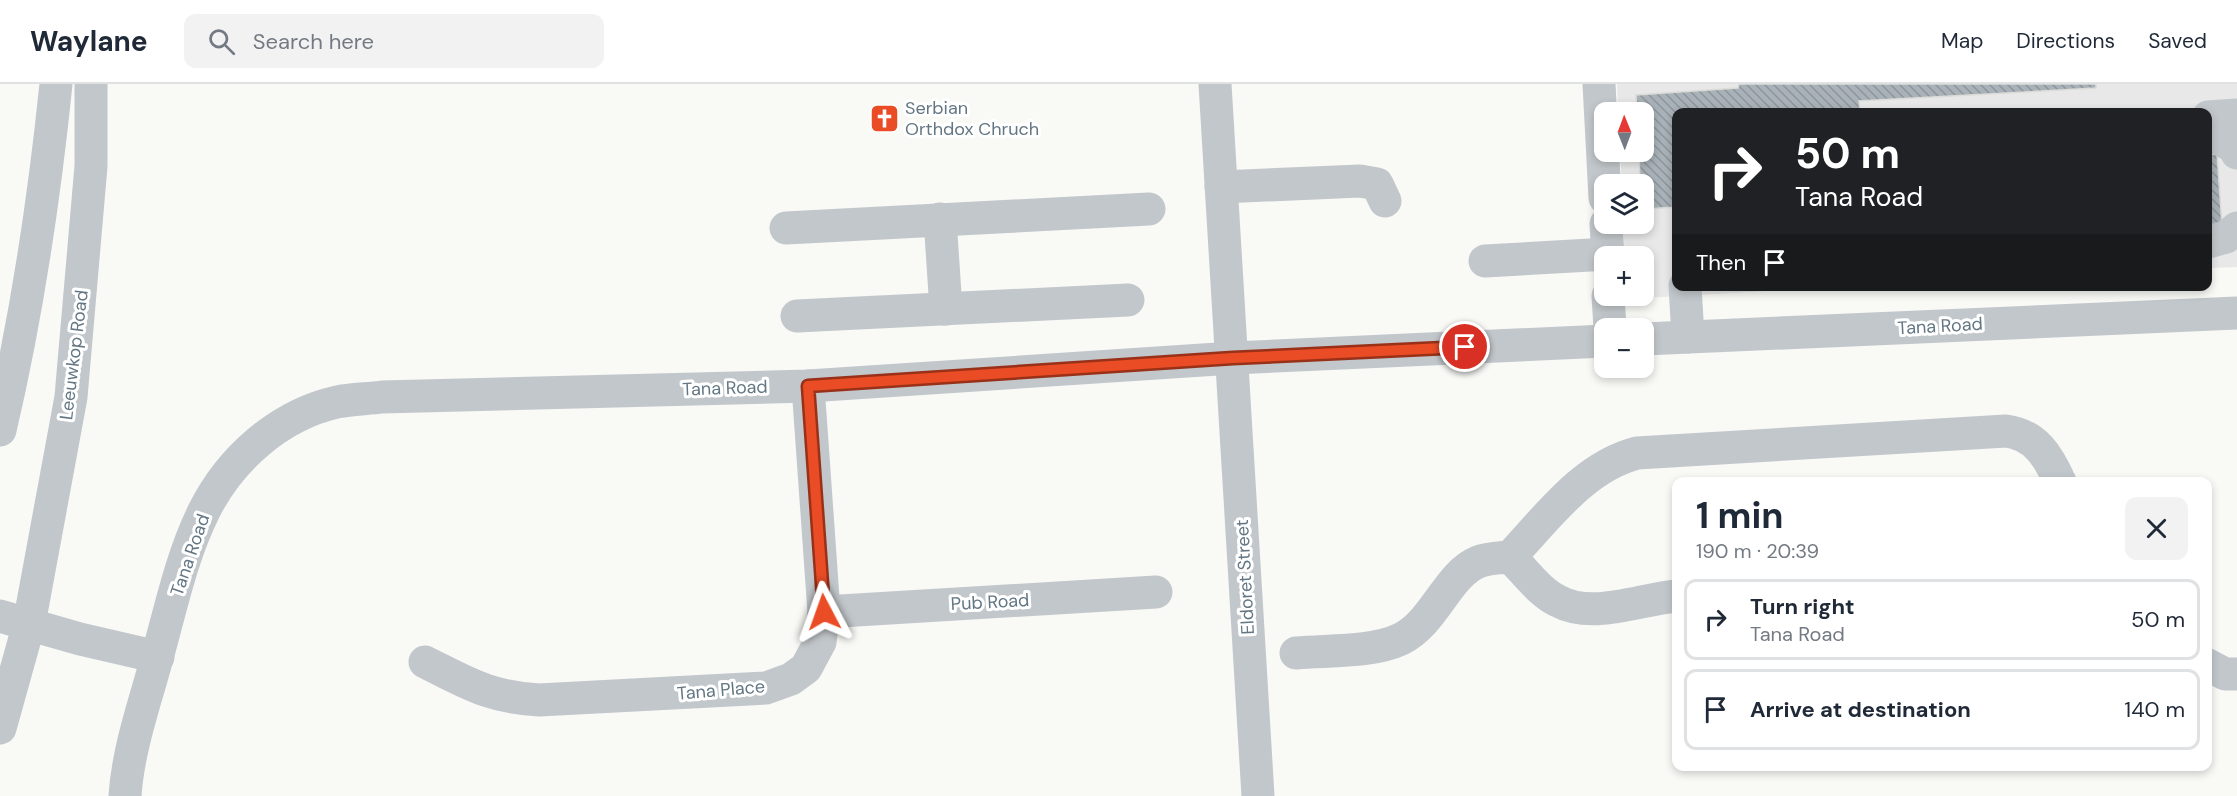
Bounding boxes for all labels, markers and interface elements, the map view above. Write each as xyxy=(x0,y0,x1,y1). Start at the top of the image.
search box xyxy=(184,14,604,68)
text: Waylane xyxy=(30,23,148,60)
icon: search xyxy=(205,25,238,58)
text: Search here xyxy=(253,27,374,56)
text: Map xyxy=(1941,27,1983,55)
text: Directions xyxy=(2016,27,2115,55)
text: Saved xyxy=(2148,27,2207,55)
place label: Serbian Orthdox Chruch xyxy=(905,96,1039,141)
church icon: Serbian Orthdox Chruch xyxy=(868,102,900,134)
north arrow xyxy=(1594,102,1654,162)
map controls xyxy=(1594,102,1654,378)
text: 50 m xyxy=(1795,126,1900,181)
icon: right xyxy=(1696,132,1774,210)
button: layers xyxy=(1594,174,1654,234)
text: Tana Road xyxy=(1795,179,1923,214)
button: + xyxy=(1594,246,1654,306)
icon: arrive xyxy=(1758,246,1791,279)
text: Then xyxy=(1696,248,1746,277)
street label: Leeuwkop Road xyxy=(54,289,94,421)
street label: Tana Road xyxy=(1897,312,1983,340)
button: − xyxy=(1594,318,1654,378)
pin xyxy=(1439,321,1490,372)
icon: arrive xyxy=(1448,330,1481,363)
street label: Tana Road xyxy=(682,375,768,401)
text: 1 min xyxy=(1696,492,1784,539)
button: close xyxy=(2125,497,2188,560)
street label: Tana Road xyxy=(165,511,215,599)
street label: Eldoret Street xyxy=(1230,519,1260,635)
text: 190 m · 20:39 xyxy=(1696,538,1819,564)
position arrow xyxy=(792,580,856,644)
street label: Pub Road xyxy=(950,588,1030,616)
text: Turn right xyxy=(1750,592,1855,621)
icon: right xyxy=(1699,603,1732,636)
text: 50 m xyxy=(2131,605,2185,634)
text: Tana Road xyxy=(1750,621,1845,647)
street label: Tana Place xyxy=(676,674,766,706)
icon: arrive xyxy=(1699,693,1732,726)
text: Arrive at destination xyxy=(1750,695,1971,724)
text: 140 m xyxy=(2124,695,2185,724)

